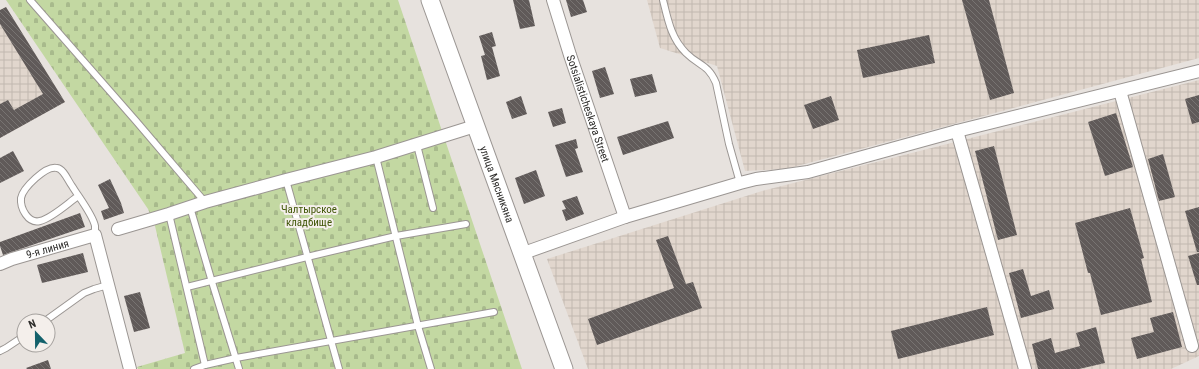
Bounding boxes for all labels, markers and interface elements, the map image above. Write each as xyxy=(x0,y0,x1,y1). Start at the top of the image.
street label: Sotsialisticheskaya Street xyxy=(564,53,612,164)
street label: улица Мясникяна xyxy=(477,144,517,224)
park label: Чалтырское кладбище xyxy=(281,203,337,229)
street label: 9-я линия xyxy=(25,236,70,261)
north arrow xyxy=(16,313,56,353)
text: N xyxy=(27,317,38,331)

